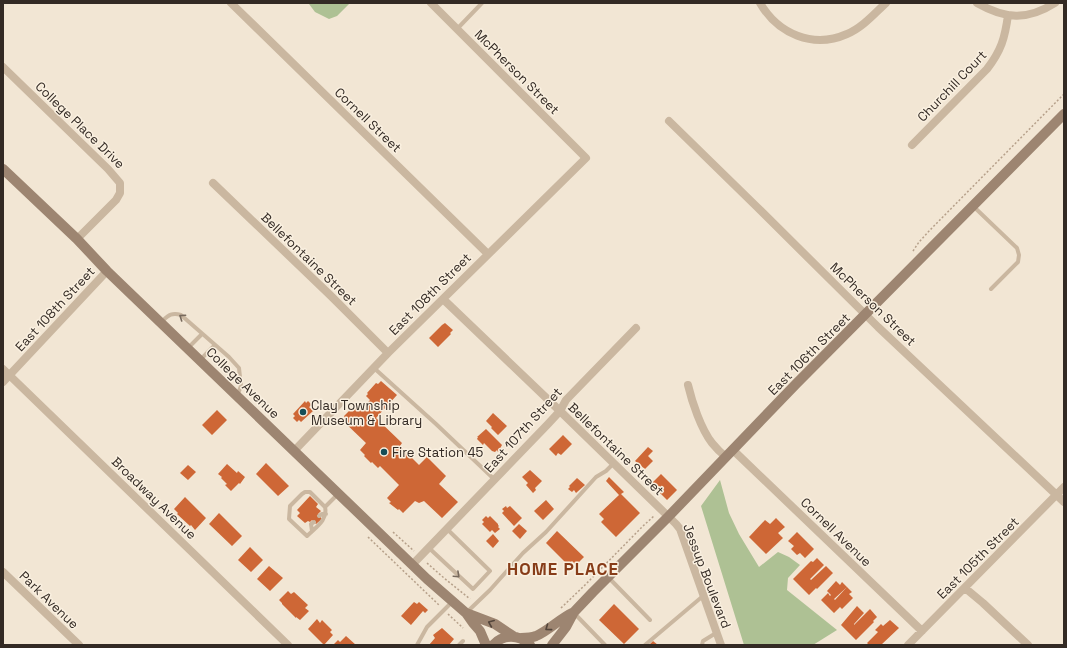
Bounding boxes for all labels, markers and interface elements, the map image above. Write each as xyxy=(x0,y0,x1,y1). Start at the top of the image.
street label: McPherson Street xyxy=(471,26,563,118)
street label: Churchill Court xyxy=(914,47,990,125)
street label: College Place Drive xyxy=(32,78,128,172)
street label: Cornell Street xyxy=(331,84,405,156)
street label: Bellefontaine Street xyxy=(258,209,360,309)
street label: East 108th Street xyxy=(385,249,475,339)
street label: McPherson Street xyxy=(826,259,920,349)
street label: East 108th Street xyxy=(11,263,99,355)
street label: East 106th Street xyxy=(764,309,854,399)
one-way arrow xyxy=(180,315,187,322)
street label: College Avenue xyxy=(203,344,283,422)
street label: East 107th Street xyxy=(480,384,566,476)
place label: Clay Township Museum & Library xyxy=(311,397,422,429)
street label: Bellefontaine Street xyxy=(565,399,667,499)
marker: Clay Township Museum & Library xyxy=(298,407,308,417)
place label: Fire Station 45 xyxy=(392,444,484,461)
marker: Fire Station 45 xyxy=(379,447,389,457)
street label: Broadway Avenue xyxy=(108,453,200,543)
street label: Cornell Avenue xyxy=(797,494,875,570)
street label: East 105th Street xyxy=(933,513,1023,603)
street label: Jessup Boulevard xyxy=(679,521,735,631)
district label: HOME PLACE xyxy=(507,558,619,580)
street label: Park Avenue xyxy=(16,567,82,633)
one-way arrow xyxy=(452,570,460,577)
one-way arrow xyxy=(487,619,494,627)
one-way arrow xyxy=(546,623,553,630)

